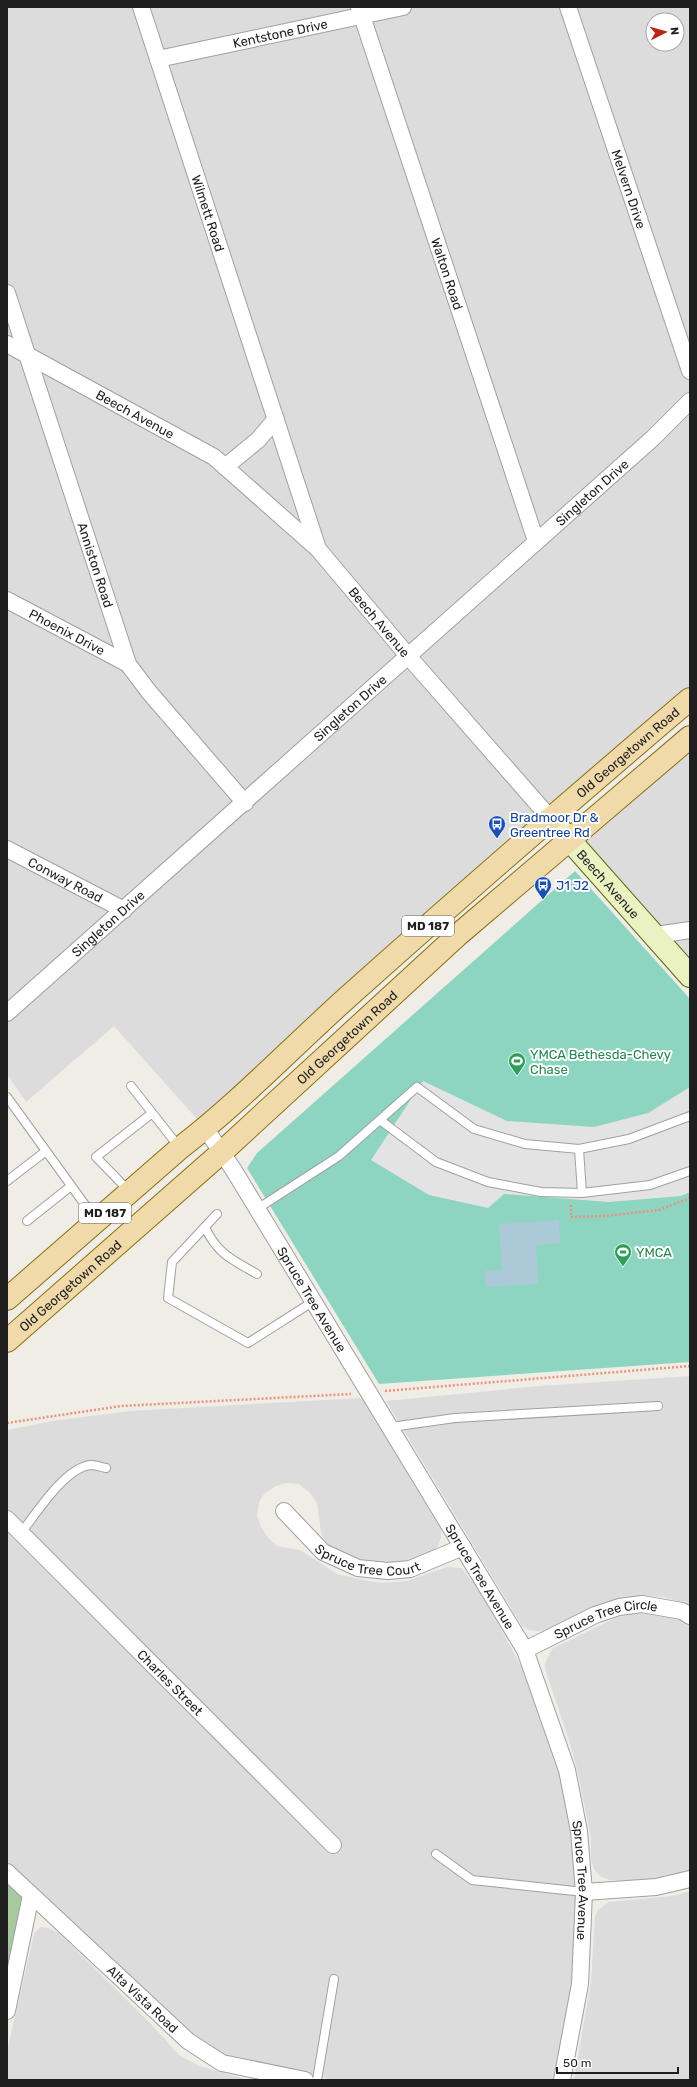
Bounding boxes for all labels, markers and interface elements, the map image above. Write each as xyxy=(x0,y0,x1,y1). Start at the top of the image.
north arrow xyxy=(645,12,685,52)
street label: Kentstone Drive xyxy=(232,16,329,50)
text: N xyxy=(668,26,681,36)
street label: Melvern Drive xyxy=(609,148,649,230)
street label: Wilmett Road xyxy=(189,173,228,254)
street label: Walton Road xyxy=(428,236,466,312)
street label: Beech Avenue xyxy=(93,387,177,441)
street label: Singleton Drive xyxy=(552,456,631,529)
street label: Anniston Road xyxy=(75,520,117,609)
street label: Beech Avenue xyxy=(346,584,413,660)
street label: Phoenix Drive xyxy=(27,606,108,658)
street label: Singleton Drive xyxy=(310,672,389,744)
street label: Old Georgetown Road xyxy=(573,704,682,801)
place label: Bradmoor Dr & Greentree Rd xyxy=(510,810,599,840)
bus stop icon: Bradmoor Dr & Greentree Rd xyxy=(487,814,507,839)
street label: Beech Avenue xyxy=(574,846,643,921)
street label: Conway Road xyxy=(26,854,105,905)
bus stop icon: J1 J2 xyxy=(533,875,553,900)
place label: J1 J2 xyxy=(556,878,589,893)
street label: Singleton Drive xyxy=(68,887,147,960)
road number: MD 187 xyxy=(402,916,454,936)
street label: Old Georgetown Road xyxy=(294,987,400,1087)
place label: YMCA Bethesda-Chevy Chase xyxy=(530,1047,671,1077)
sports icon: YMCA Bethesda-Chevy Chase xyxy=(507,1051,527,1076)
road number: MD 187 xyxy=(79,1203,131,1223)
street label: Old Georgetown Road xyxy=(16,1237,124,1334)
sports icon: YMCA xyxy=(613,1242,633,1267)
street label: Spruce Tree Avenue xyxy=(274,1244,350,1355)
place label: YMCA xyxy=(636,1245,672,1260)
street label: Spruce Tree Avenue xyxy=(443,1521,518,1631)
street label: Spruce Tree Court xyxy=(312,1541,422,1579)
street label: Spruce Tree Circle xyxy=(551,1596,659,1642)
street label: Charles Street xyxy=(134,1646,206,1718)
street label: Spruce Tree Avenue xyxy=(570,1819,591,1941)
street label: Alta Vista Road xyxy=(104,1962,182,2036)
scale bar xyxy=(557,2049,678,2075)
text: 50 m xyxy=(563,2056,591,2070)

